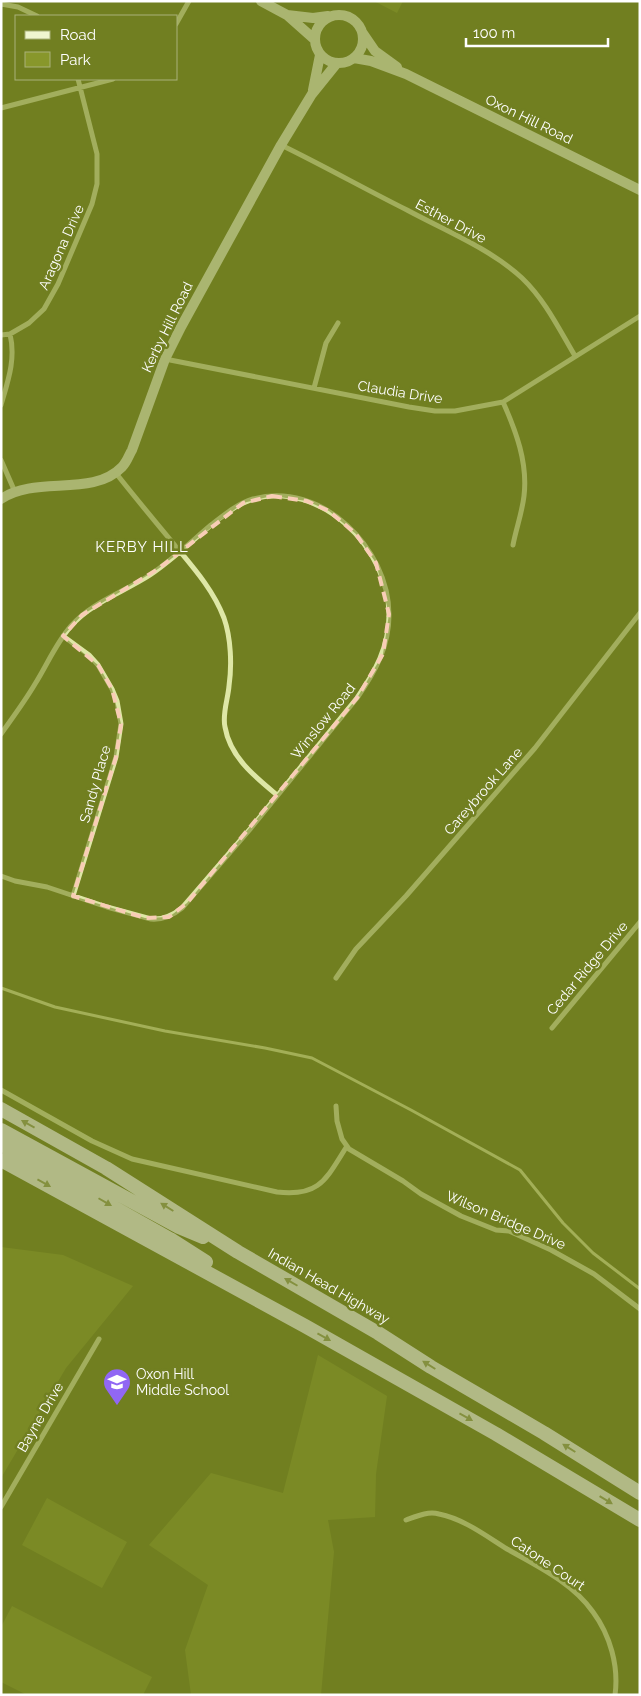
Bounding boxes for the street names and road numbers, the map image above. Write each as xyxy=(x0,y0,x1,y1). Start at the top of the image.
street label: Oxon Hill Road xyxy=(483,91,575,147)
street label: Esther Drive xyxy=(413,196,489,246)
street label: Aragona Drive xyxy=(35,202,87,292)
street label: Kerby Hill Road xyxy=(138,279,196,375)
street label: Claudia Drive xyxy=(356,377,444,407)
street label: Winslow Road xyxy=(288,680,358,762)
street label: Sandy Place xyxy=(76,743,114,825)
street label: Careybrook Lane xyxy=(441,744,525,838)
street label: Cedar Ridge Drive xyxy=(543,918,631,1018)
street label: Wilson Bridge Drive xyxy=(444,1188,568,1252)
street label: Indian Head Highway xyxy=(266,1245,393,1327)
street label: Bayne Drive xyxy=(14,1379,66,1455)
street label: Catone Court xyxy=(508,1532,588,1594)

